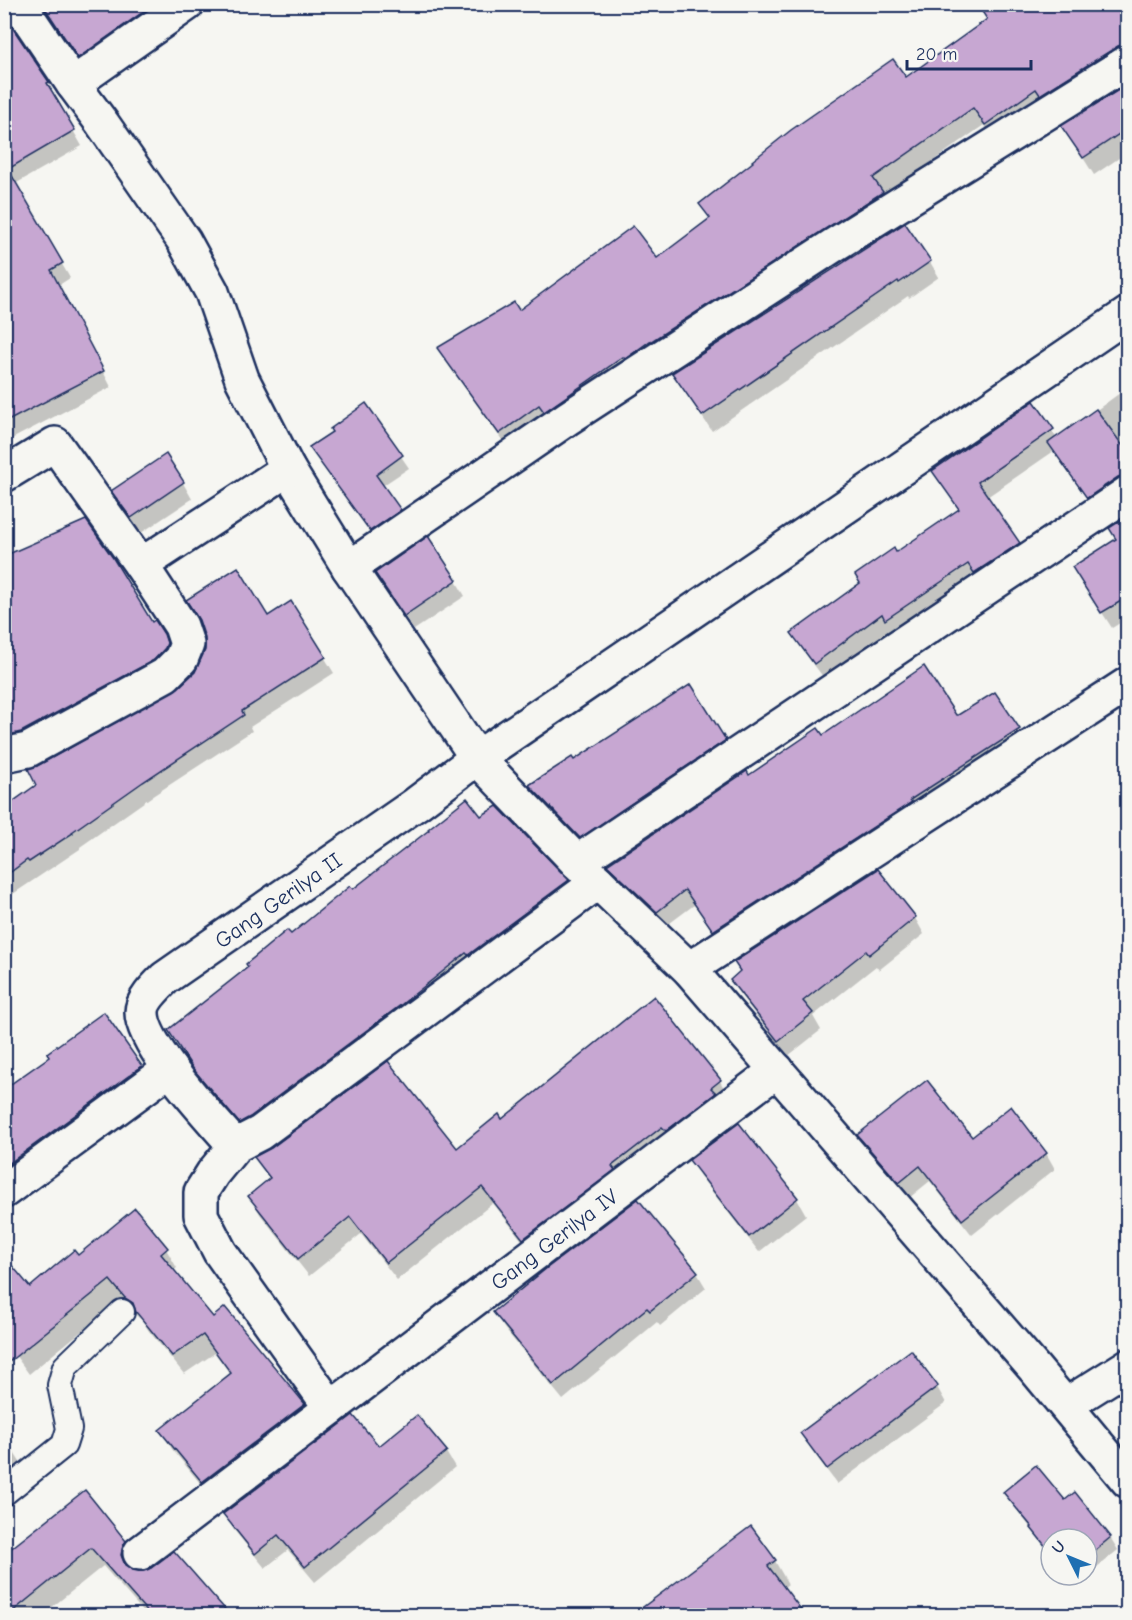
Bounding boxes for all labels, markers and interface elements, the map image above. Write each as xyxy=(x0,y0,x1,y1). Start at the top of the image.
scale bar xyxy=(907,33,1032,71)
text: 20 m xyxy=(916,44,957,65)
street label: Gang Gerilya II xyxy=(210,847,347,954)
street label: Gang Gerilya IV xyxy=(486,1183,623,1296)
north arrow xyxy=(1039,1527,1099,1587)
text: U xyxy=(1049,1537,1069,1558)

